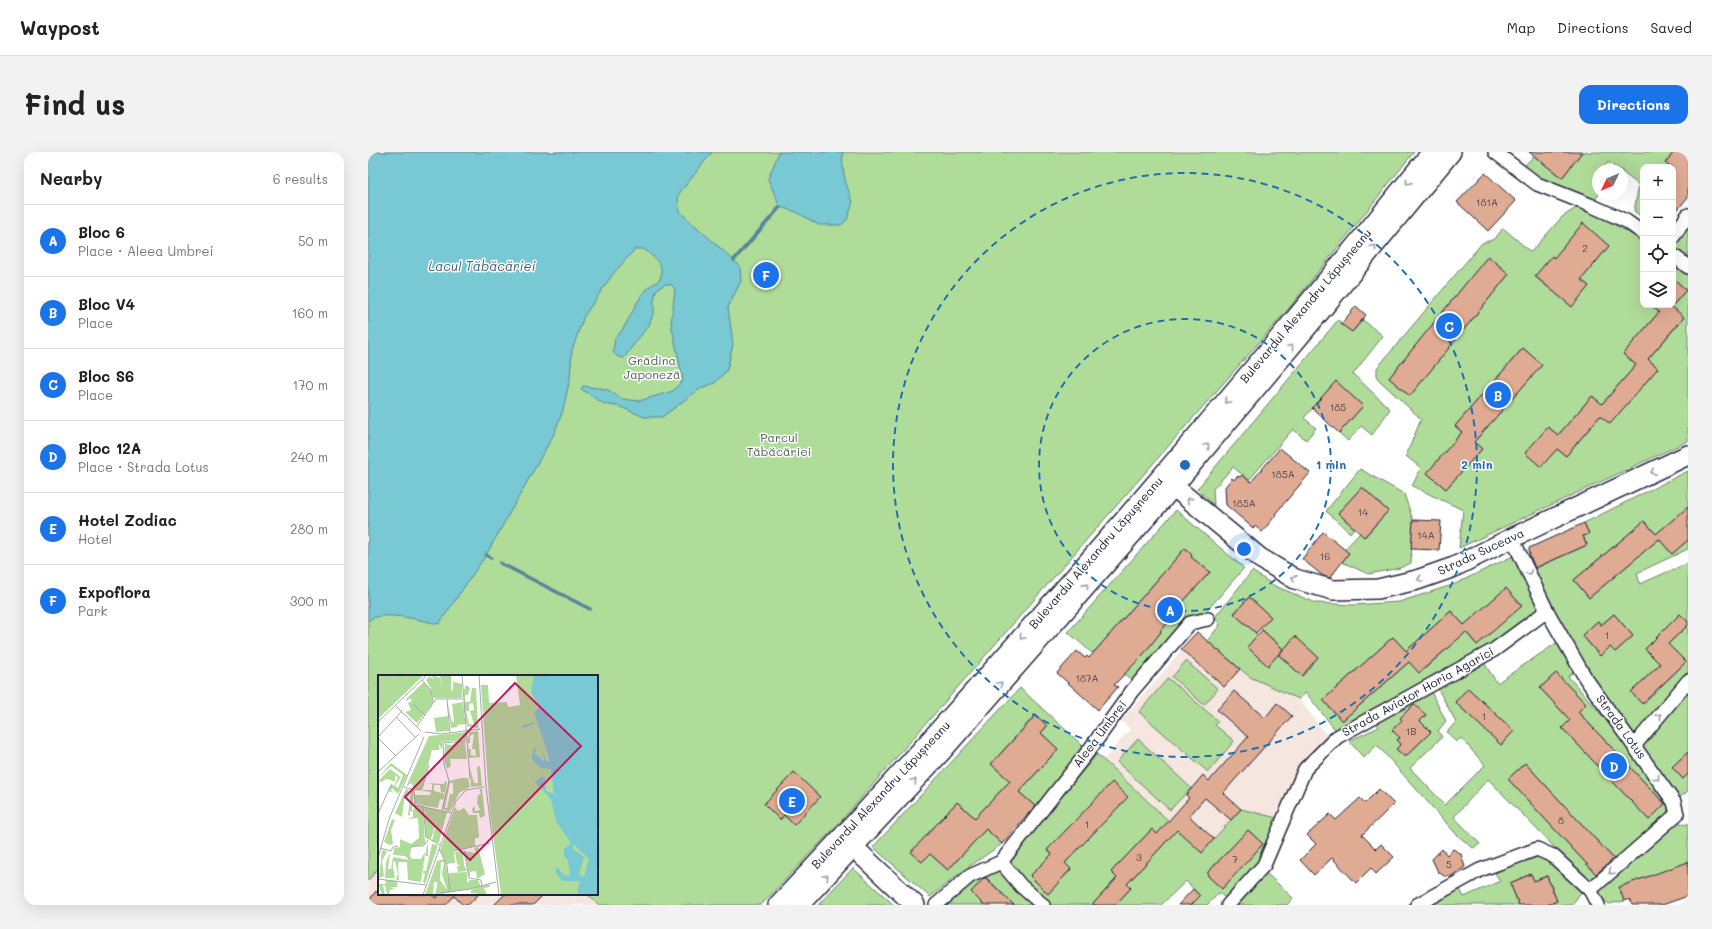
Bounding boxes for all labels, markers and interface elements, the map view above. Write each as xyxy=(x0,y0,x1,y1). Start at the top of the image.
text: Waypost xyxy=(20,15,100,40)
text: Map xyxy=(1507,18,1535,37)
text: Directions xyxy=(1557,18,1628,37)
text: Saved xyxy=(1650,18,1692,37)
button: Directions xyxy=(1579,85,1688,124)
text: Find us xyxy=(24,86,125,122)
north arrow xyxy=(1592,164,1628,200)
map controls xyxy=(1640,164,1676,308)
button: + xyxy=(1640,164,1676,200)
text: Nearby xyxy=(40,167,102,189)
text: 6 results xyxy=(273,170,328,187)
one-way arrow xyxy=(1405,178,1412,185)
house number: 181A xyxy=(1476,195,1498,209)
button: − xyxy=(1640,200,1676,236)
text: Bloc 6 xyxy=(78,222,125,242)
street label: Bulevardul Alexandru Lăpușneanu xyxy=(1236,225,1375,386)
text: A xyxy=(48,232,58,249)
text: 50 m xyxy=(298,232,328,249)
button: locate xyxy=(1640,236,1676,272)
house number: 2 xyxy=(1582,241,1588,255)
text: Place · Aleea Umbrei xyxy=(78,242,213,259)
one-way arrow xyxy=(1369,244,1376,251)
water label: Lacul Tăbăcăriei xyxy=(428,257,536,274)
pin: F xyxy=(753,260,779,290)
button: layers xyxy=(1640,272,1676,308)
text: Bloc V4 xyxy=(78,294,135,314)
text: B xyxy=(49,304,57,321)
text: 160 m xyxy=(292,304,328,321)
pin: C xyxy=(1436,311,1462,341)
text: Place xyxy=(78,314,113,331)
one-way arrow xyxy=(1286,344,1293,351)
park label: Grădina Japoneză xyxy=(624,352,680,382)
text: Bloc S6 xyxy=(78,366,134,386)
text: C xyxy=(48,376,58,393)
text: 170 m xyxy=(292,376,328,393)
pin: B xyxy=(1485,380,1511,410)
text: Place xyxy=(78,386,113,403)
one-way arrow xyxy=(1224,396,1231,404)
house number: 185 xyxy=(1330,400,1346,414)
park label: Parcul Tăbăcăriei xyxy=(747,429,811,459)
text: Bloc 12A xyxy=(78,438,141,458)
one-way arrow xyxy=(1202,443,1209,451)
text: D xyxy=(48,448,58,465)
text: 240 m xyxy=(291,448,328,465)
text: 1 min xyxy=(1316,456,1346,472)
text: 2 min xyxy=(1461,456,1493,472)
text: Place · Strada Lotus xyxy=(78,458,209,475)
centre of rings xyxy=(1178,458,1192,472)
house number: 185A xyxy=(1271,467,1295,481)
one-way arrow xyxy=(1649,467,1657,475)
street label: Bulevardul Alexandru Lăpușneanu xyxy=(1025,473,1166,632)
house number: 185A xyxy=(1232,496,1256,510)
one-way arrow xyxy=(1187,498,1194,505)
house number: 14 xyxy=(1358,505,1368,519)
text: Hotel Zodiac xyxy=(78,510,177,530)
text: E xyxy=(49,520,57,537)
text: 280 m xyxy=(290,520,328,537)
street label: Strada Suceava xyxy=(1435,524,1526,578)
house number: 14A xyxy=(1417,528,1435,542)
text: Hotel xyxy=(78,530,112,547)
your location xyxy=(1234,539,1254,559)
house number: 16 xyxy=(1320,549,1330,563)
one-way arrow xyxy=(1524,568,1532,576)
one-way arrow xyxy=(1417,574,1424,582)
one-way arrow xyxy=(1290,575,1298,582)
text: Expoflora xyxy=(78,582,151,602)
one-way arrow xyxy=(1081,584,1088,591)
text: F xyxy=(49,592,57,609)
text: 300 m xyxy=(290,592,328,609)
pin: A xyxy=(1157,595,1183,625)
text: Park xyxy=(78,602,107,619)
house number: 1 xyxy=(1605,628,1609,642)
one-way arrow xyxy=(1020,632,1027,640)
street label: Strada Aviator Horia Agarici xyxy=(1339,643,1496,740)
house number: 187A xyxy=(1076,671,1099,685)
inset map xyxy=(378,675,598,895)
one-way arrow xyxy=(996,681,1003,689)
street label: Strada Lotus xyxy=(1593,691,1651,762)
street label: Aleea Umbrei xyxy=(1069,697,1130,770)
house number: 1 xyxy=(1482,709,1486,723)
one-way arrow xyxy=(1655,714,1662,721)
street label: Bulevardul Alexandru Lăpușneanu xyxy=(807,717,953,872)
house number: 1B xyxy=(1406,724,1416,738)
pin: D xyxy=(1601,751,1627,781)
one-way arrow xyxy=(1652,773,1659,780)
one-way arrow xyxy=(909,778,917,786)
pin: E xyxy=(779,786,805,816)
house number: 8 xyxy=(1558,813,1564,827)
house number: 1 xyxy=(1085,817,1089,831)
house number: 3 xyxy=(1136,850,1142,864)
house number: 7 xyxy=(1232,852,1238,866)
house number: 5 xyxy=(1446,857,1452,871)
one-way arrow xyxy=(1608,867,1616,874)
one-way arrow xyxy=(821,874,829,882)

